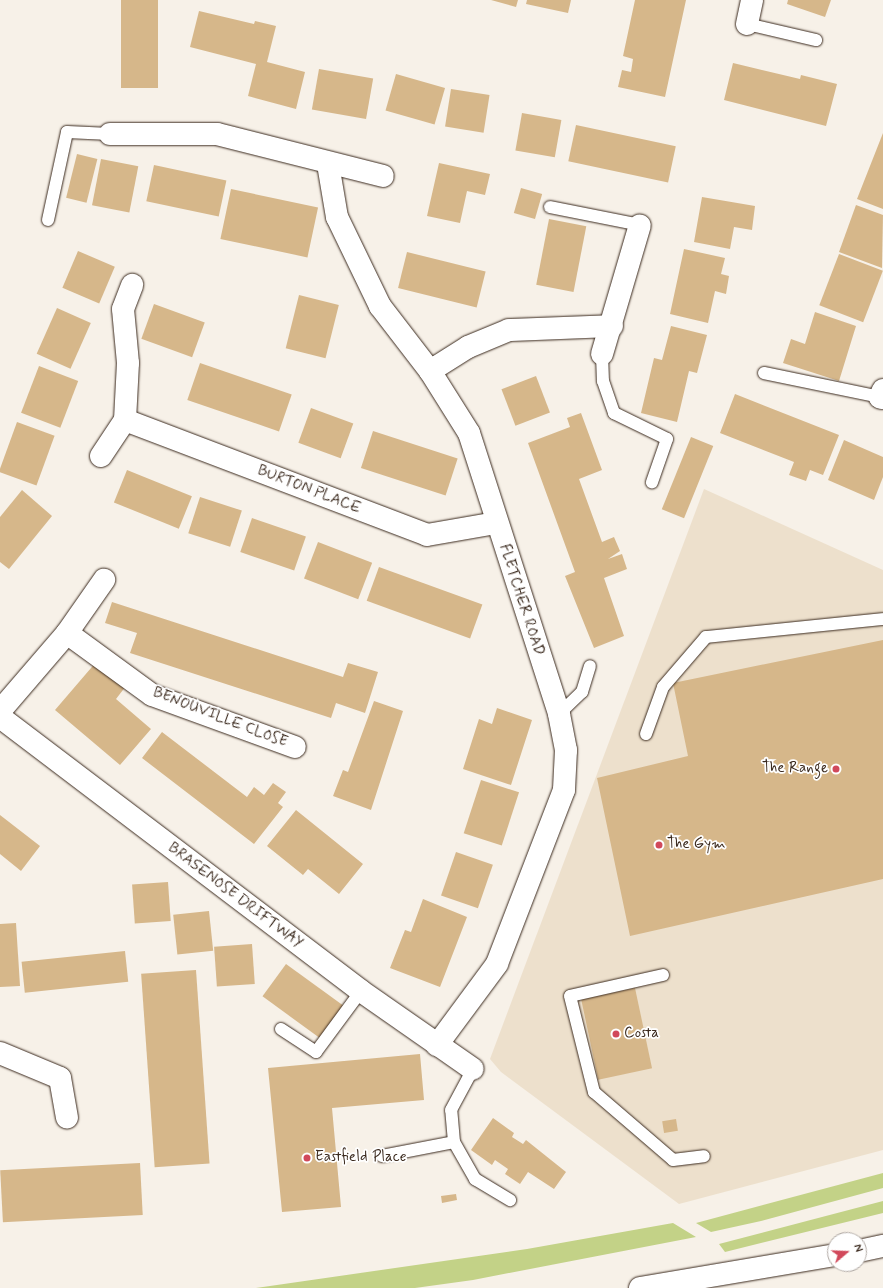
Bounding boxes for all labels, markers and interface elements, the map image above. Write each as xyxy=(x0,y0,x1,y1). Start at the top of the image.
street label: BURTON PLACE xyxy=(256,462,362,518)
street label: FLETCHER ROAD xyxy=(494,542,548,658)
street label: BENOUVILLE CLOSE xyxy=(149,683,291,753)
place label: The Range xyxy=(762,760,828,778)
marker: The Range xyxy=(831,764,841,774)
place label: The Gym xyxy=(667,836,728,854)
marker: The Gym xyxy=(654,840,664,850)
street label: BRASENOSE DRIFTWAY xyxy=(166,841,304,951)
place label: Costa xyxy=(624,1025,659,1043)
marker: Costa xyxy=(611,1029,621,1039)
place label: Eastfield Place xyxy=(315,1149,405,1167)
marker: Eastfield Place xyxy=(302,1153,312,1163)
north arrow xyxy=(827,1232,867,1272)
text: N xyxy=(850,1243,865,1254)

